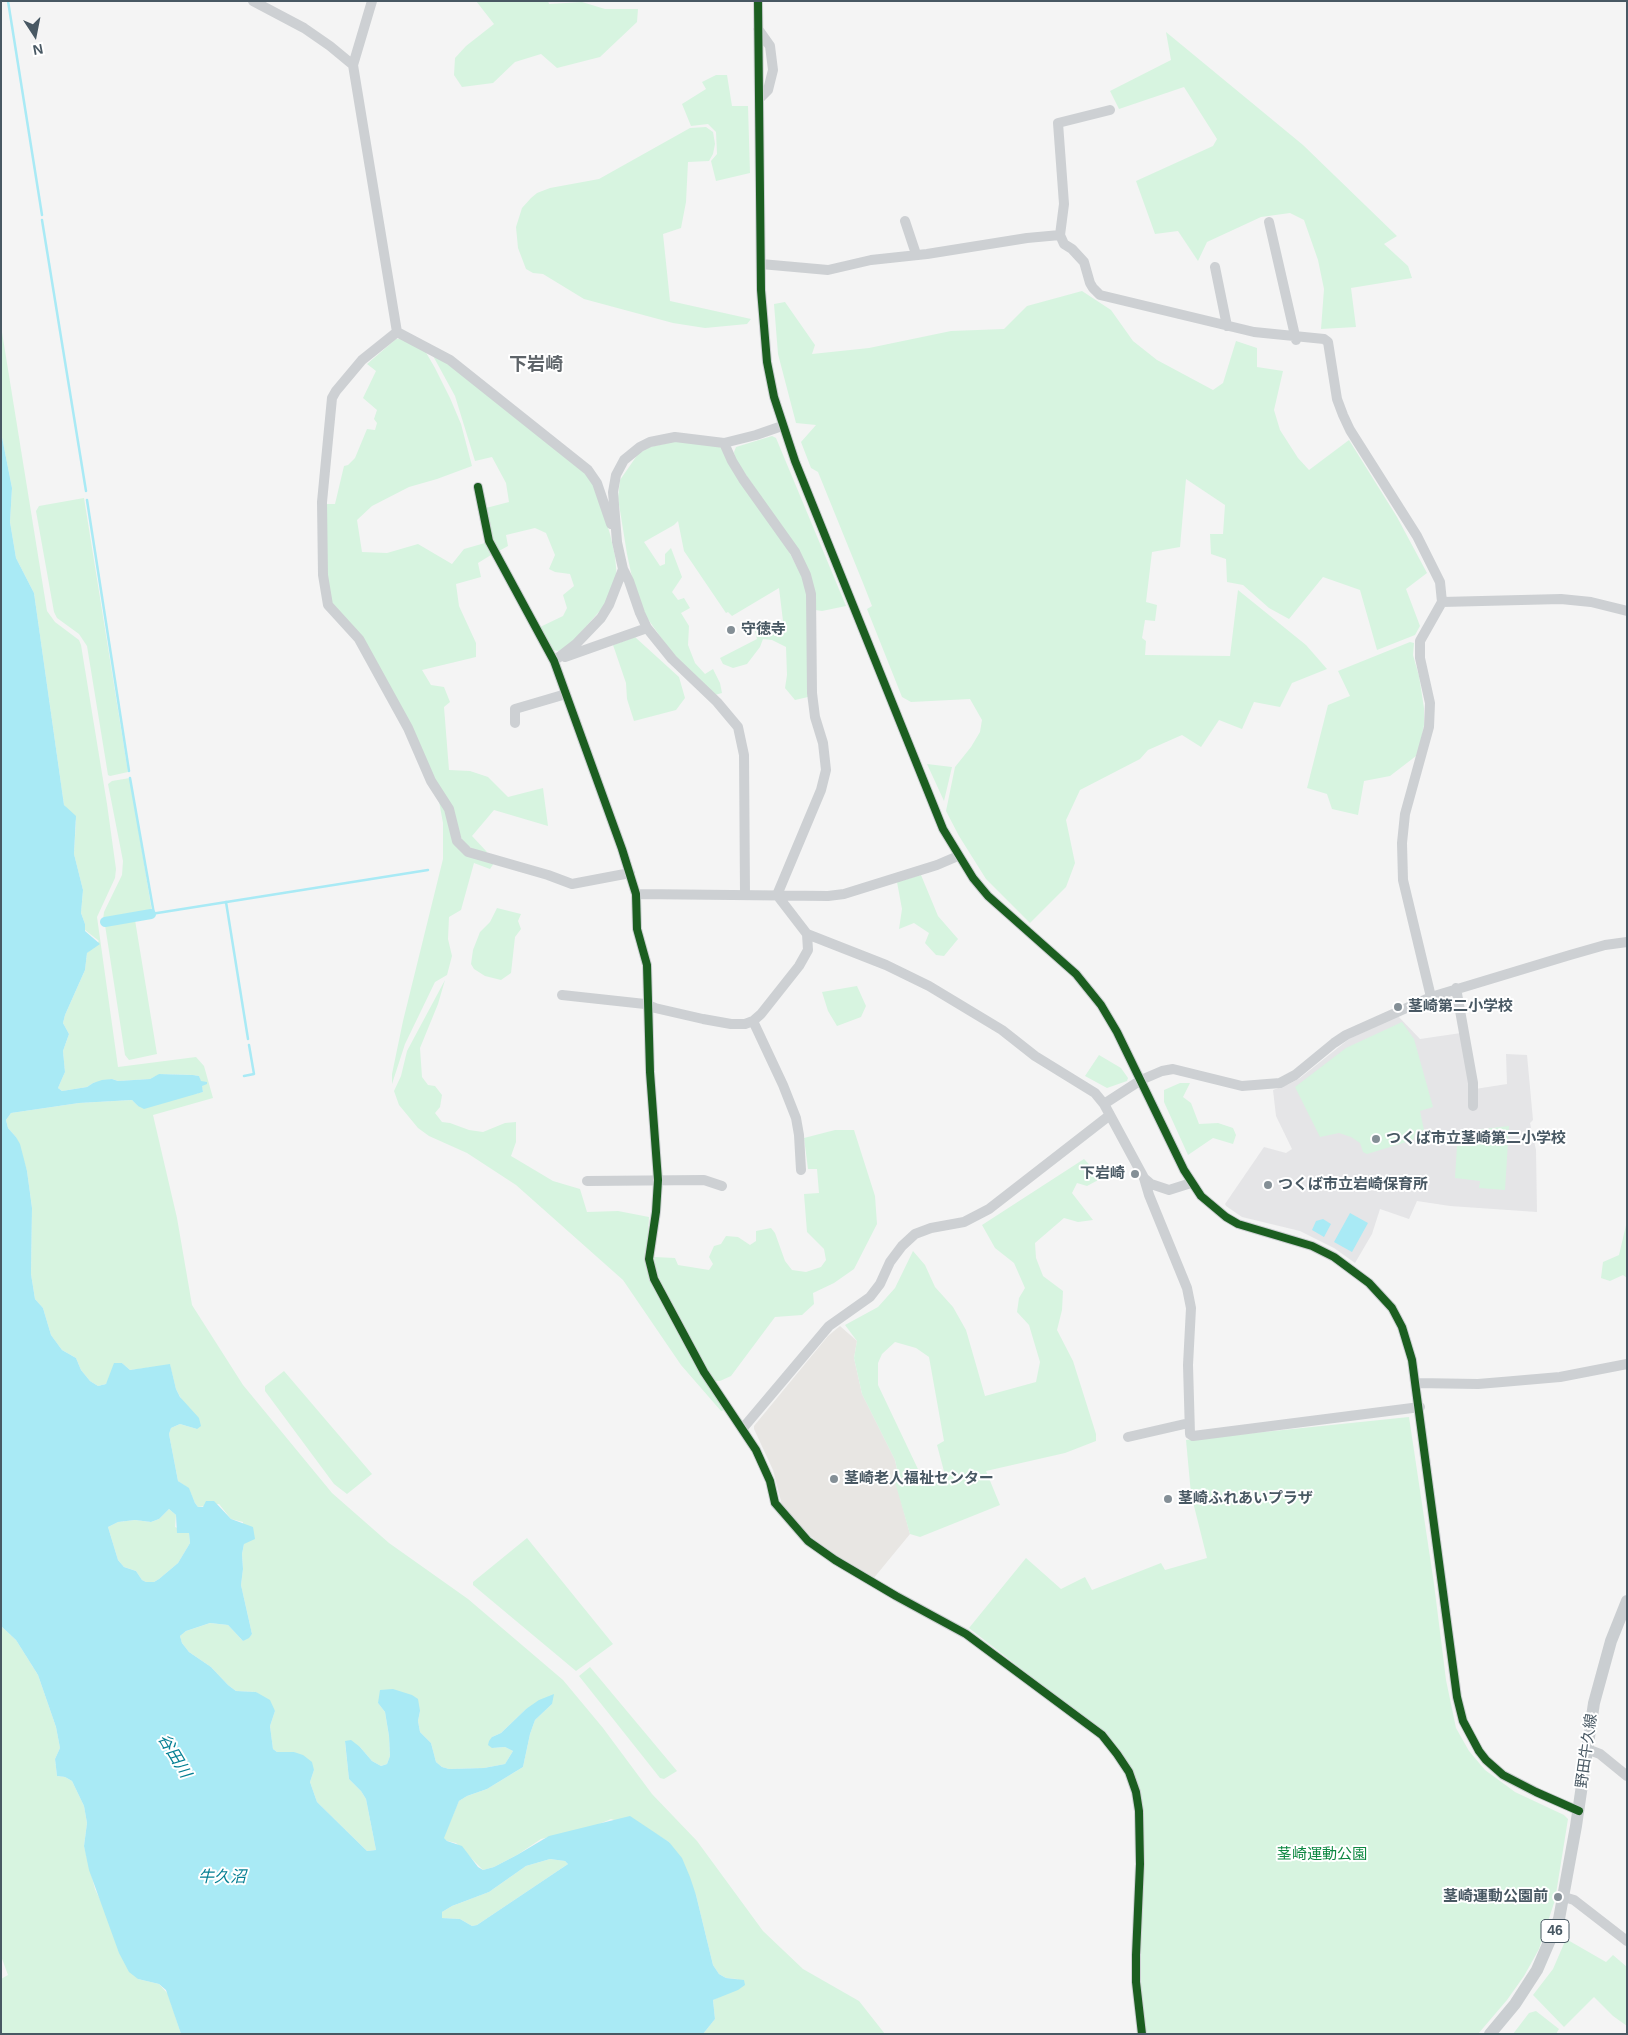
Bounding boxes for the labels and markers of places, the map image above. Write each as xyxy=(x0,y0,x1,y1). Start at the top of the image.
place label: 守徳寺 xyxy=(741,621,786,639)
marker: 守徳寺 xyxy=(725,624,737,636)
place label: 茎崎第二小学校 xyxy=(1408,998,1513,1016)
marker: 茎崎第二小学校 xyxy=(1392,1001,1404,1013)
place label: つくば市立茎崎第二小学校 xyxy=(1386,1130,1566,1148)
marker: つくば市立茎崎第二小学校 xyxy=(1370,1133,1382,1145)
place label: 下岩崎 xyxy=(1080,1165,1125,1183)
marker: 下岩崎 xyxy=(1129,1168,1141,1180)
place label: つくば市立岩崎保育所 xyxy=(1278,1176,1428,1194)
marker: つくば市立岩崎保育所 xyxy=(1262,1179,1274,1191)
place label: 茎崎老人福祉センター xyxy=(844,1470,994,1488)
marker: 茎崎老人福祉センター xyxy=(828,1473,840,1485)
place label: 茎崎ふれあいプラザ xyxy=(1178,1490,1313,1508)
marker: 茎崎ふれあいプラザ xyxy=(1162,1493,1174,1505)
place label: 茎崎運動公園前 xyxy=(1443,1888,1548,1906)
marker: 茎崎運動公園前 xyxy=(1552,1891,1564,1903)

